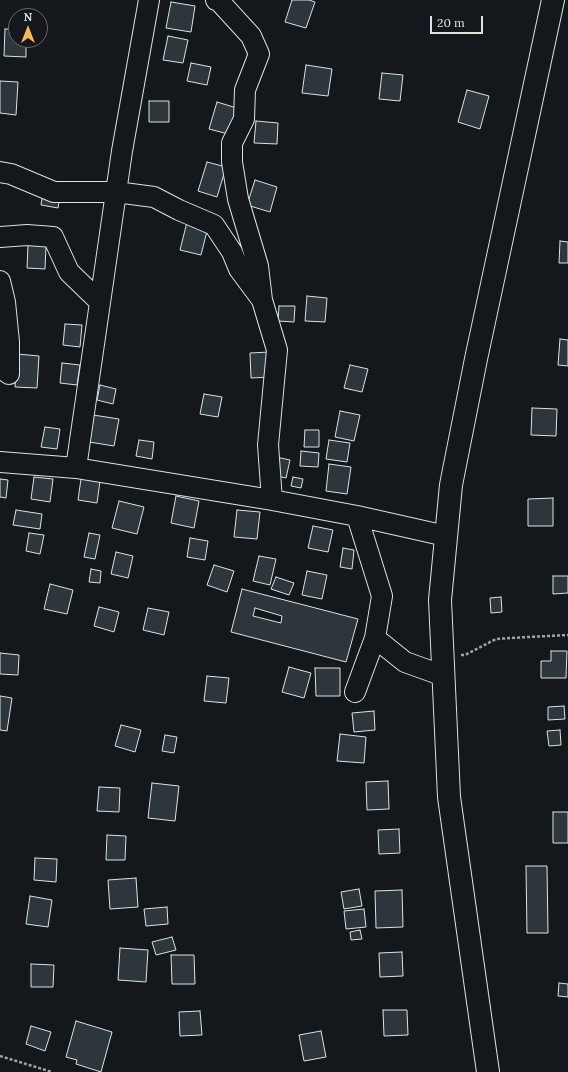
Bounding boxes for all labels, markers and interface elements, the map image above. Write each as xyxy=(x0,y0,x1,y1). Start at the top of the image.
north arrow xyxy=(8,8,48,48)
scale bar xyxy=(432,8,485,34)
text: N xyxy=(24,10,32,24)
text: 20 m xyxy=(437,15,465,30)

